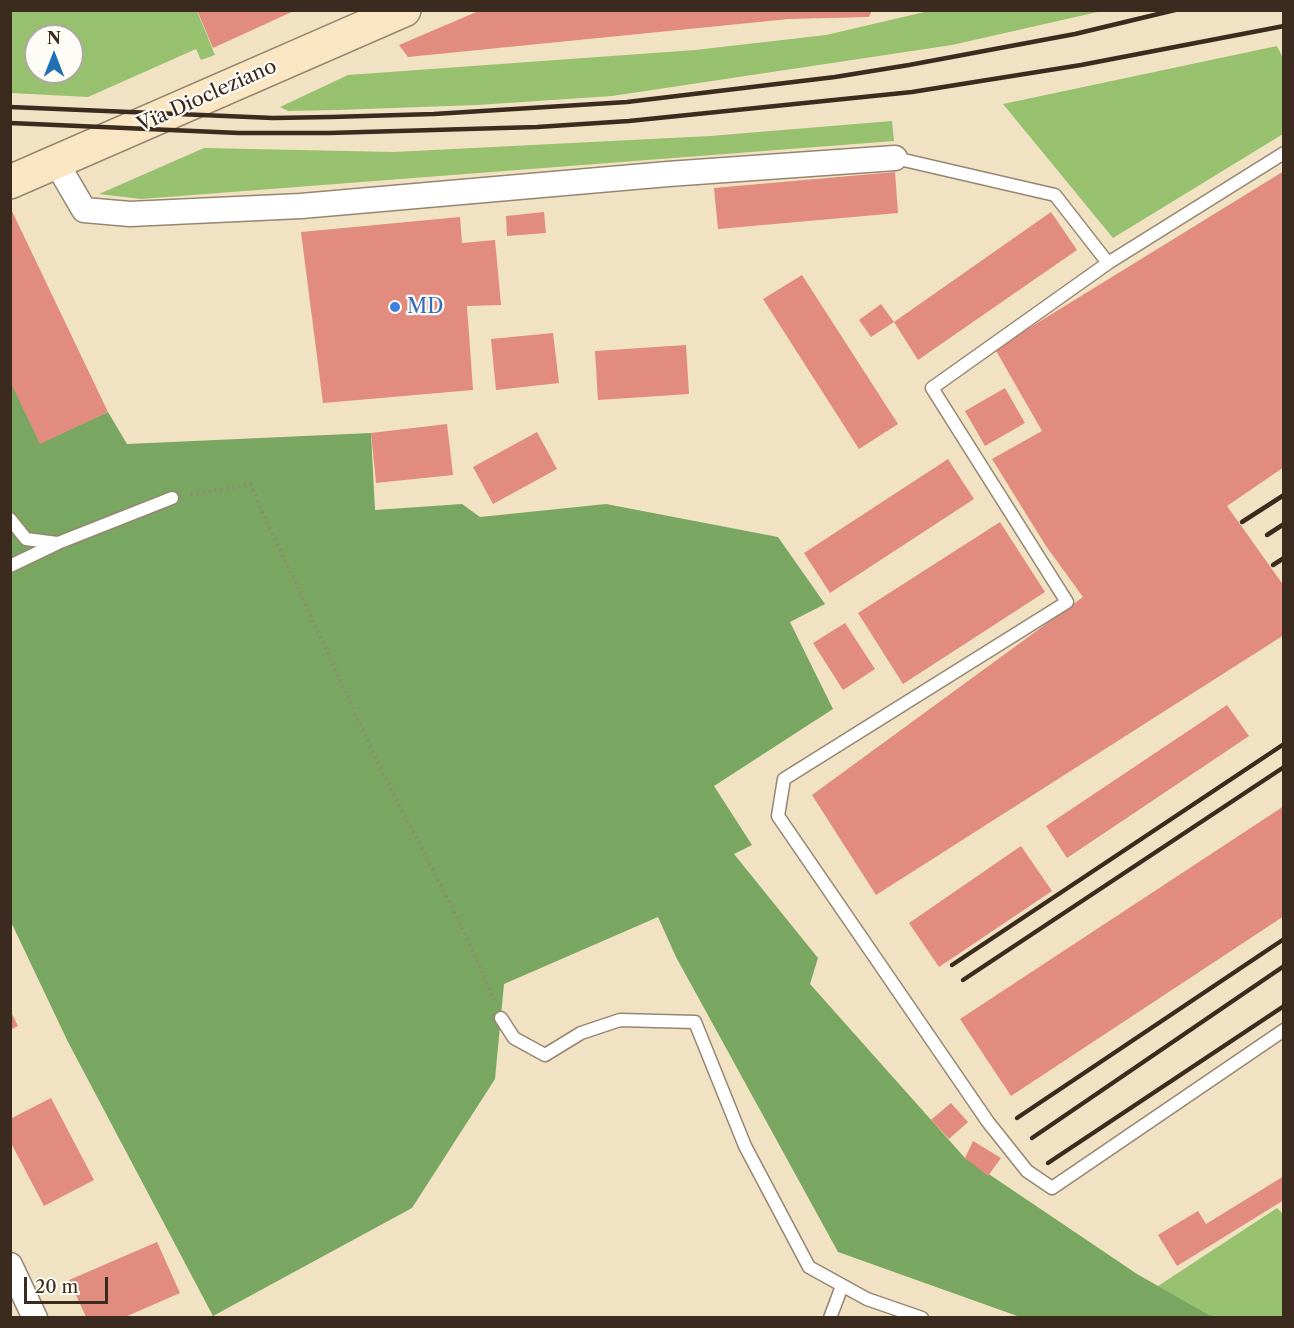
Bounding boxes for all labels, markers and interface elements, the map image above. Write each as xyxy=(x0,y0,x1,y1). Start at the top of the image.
north arrow xyxy=(24,24,84,84)
text: N xyxy=(47,28,61,48)
street label: Via Diocleziano xyxy=(133,54,281,138)
place label: MD xyxy=(407,295,443,319)
marker: MD xyxy=(388,300,402,314)
scale bar xyxy=(27,1265,111,1303)
text: 20 m xyxy=(35,1276,78,1298)

